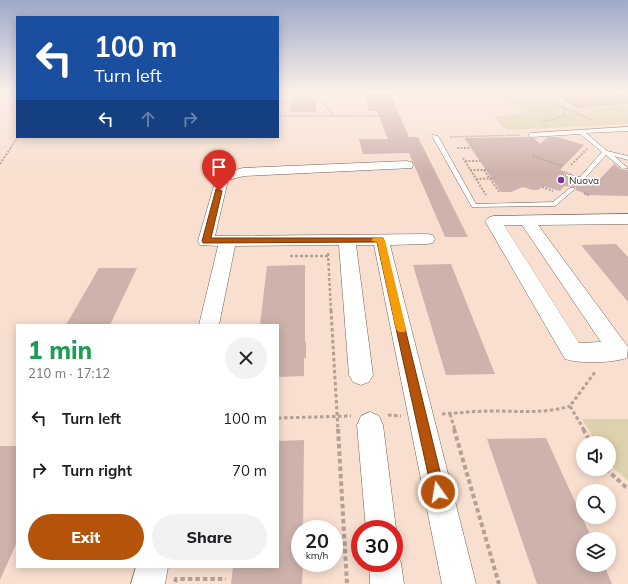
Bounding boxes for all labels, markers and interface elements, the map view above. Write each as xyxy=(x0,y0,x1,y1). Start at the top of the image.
text: 100 m xyxy=(94,29,177,64)
icon: left xyxy=(28,32,80,84)
text: Turn left xyxy=(94,64,162,87)
icon: left xyxy=(95,108,117,130)
icon: ahead xyxy=(137,108,159,130)
icon: right xyxy=(179,108,201,130)
pin xyxy=(202,150,236,191)
icon: arrive xyxy=(208,156,230,178)
place label: Nuova xyxy=(569,174,599,187)
marker: Nuova xyxy=(556,175,566,185)
text: 1 min xyxy=(28,335,92,365)
button: close xyxy=(225,337,267,379)
text: 210 m · 17:12 xyxy=(28,365,110,381)
icon: left xyxy=(28,407,50,429)
text: Turn left xyxy=(62,409,121,428)
text: 100 m xyxy=(223,409,267,428)
map controls xyxy=(576,436,616,572)
button: sound xyxy=(576,436,616,476)
icon: right xyxy=(28,459,50,481)
text: Turn right xyxy=(62,461,132,480)
text: 70 m xyxy=(232,461,267,480)
position arrow xyxy=(417,471,459,513)
button: search xyxy=(576,484,616,524)
button: Exit xyxy=(28,514,144,560)
button: Share xyxy=(152,514,267,560)
speed limit sign: 30 xyxy=(351,520,403,572)
text: 20 xyxy=(305,528,329,553)
button: layers xyxy=(576,532,616,572)
text: km/h xyxy=(306,549,328,562)

